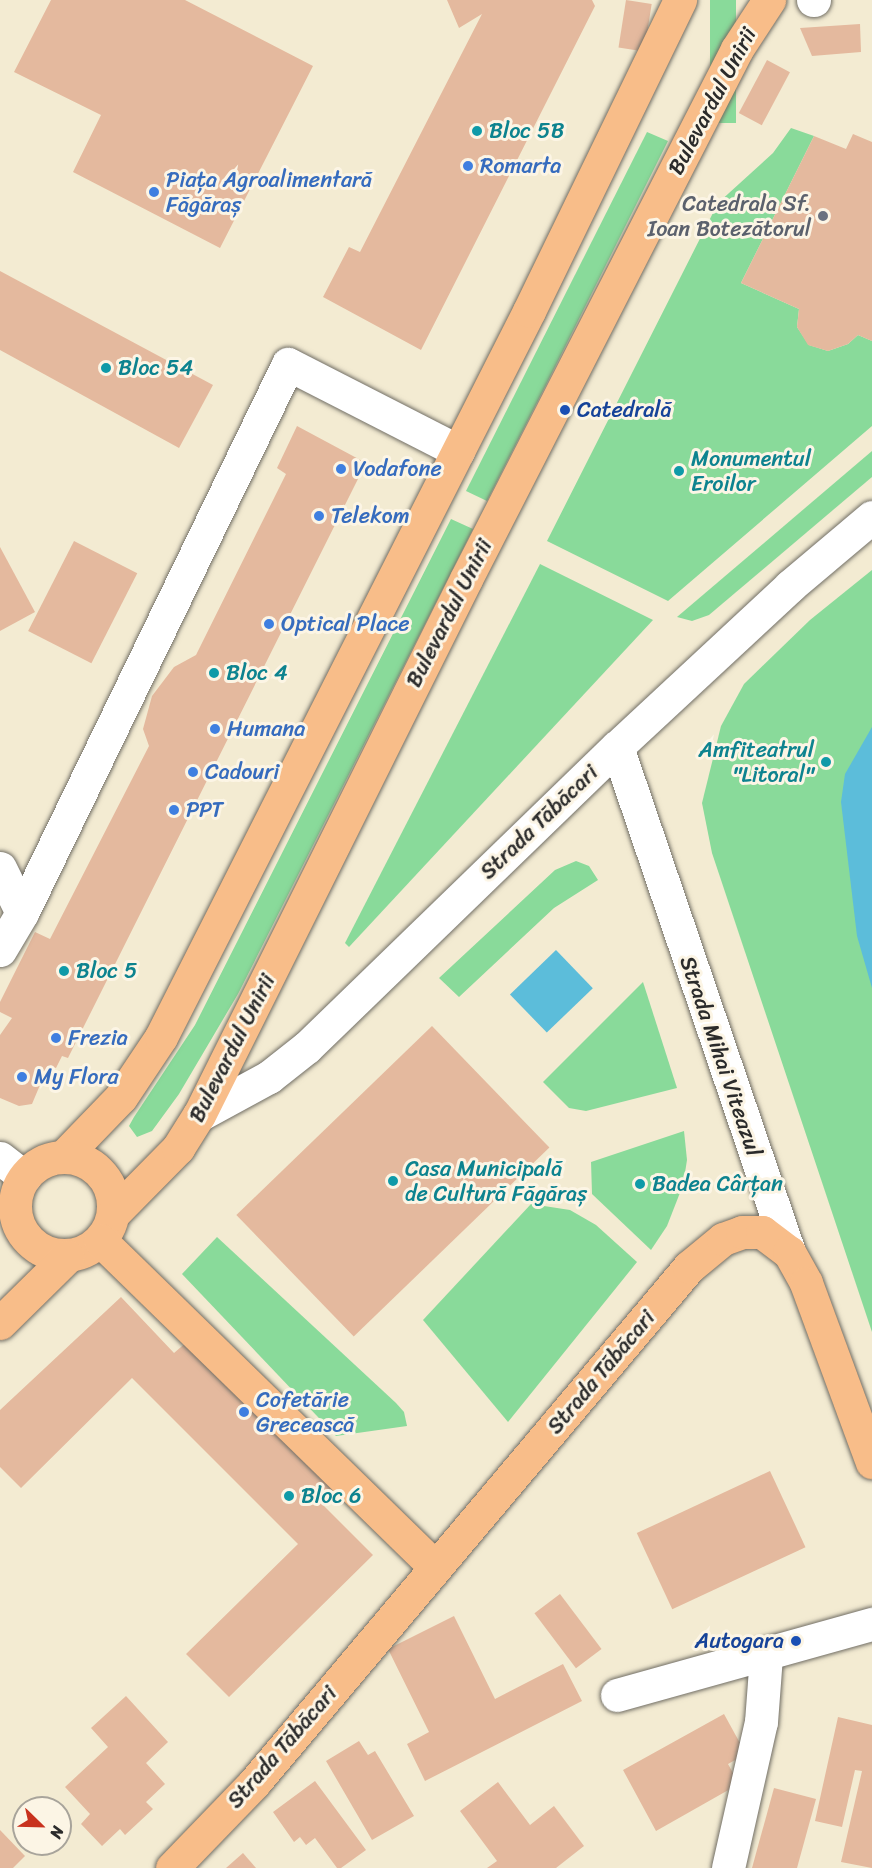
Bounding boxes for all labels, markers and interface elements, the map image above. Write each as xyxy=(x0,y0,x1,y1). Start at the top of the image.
street label: Bulevardul Unirii xyxy=(662,23,762,179)
place label: Bloc 5B xyxy=(489,118,564,144)
marker: Bloc 5B xyxy=(470,124,484,138)
place label: Romarta xyxy=(480,153,561,179)
marker: Romarta xyxy=(461,159,475,173)
place label: Piața Agroalimentară Făgăraș xyxy=(166,166,372,218)
marker: Piața Agroalimentară Făgăraș xyxy=(147,185,161,199)
place label: Catedrala Sf. Ioan Botezătorul xyxy=(648,190,811,242)
marker: Catedrala Sf. Ioan Botezătorul xyxy=(816,209,830,223)
place label: Bloc 54 xyxy=(118,355,193,381)
marker: Bloc 54 xyxy=(99,361,113,375)
place label: Catedrală xyxy=(577,397,672,423)
marker: Catedrală xyxy=(558,403,572,417)
place label: Monumentul Eroilor xyxy=(691,445,811,496)
place label: Vodafone xyxy=(353,456,442,482)
marker: Vodafone xyxy=(334,462,348,476)
marker: Monumentul Eroilor xyxy=(672,464,686,478)
place label: Telekom xyxy=(331,503,410,529)
marker: Telekom xyxy=(312,509,326,523)
street label: Bulevardul Unirii xyxy=(400,535,498,691)
place label: Optical Place xyxy=(281,611,410,637)
marker: Optical Place xyxy=(262,617,276,631)
place label: Bloc 4 xyxy=(226,660,288,686)
marker: Bloc 4 xyxy=(207,666,221,680)
place label: Humana xyxy=(227,716,305,742)
marker: Humana xyxy=(208,722,222,736)
place label: Amfiteatrul "Litoral" xyxy=(698,736,814,788)
marker: Amfiteatrul "Litoral" xyxy=(819,755,833,769)
place label: Cadouri xyxy=(205,759,279,785)
street label: Strada Tăbăcari xyxy=(475,759,603,885)
marker: Cadouri xyxy=(186,765,200,779)
place label: PPT xyxy=(186,797,223,823)
marker: PPT xyxy=(167,803,181,817)
street label: Strada Mihai Viteazul xyxy=(674,952,768,1160)
place label: Bloc 5 xyxy=(76,958,137,984)
marker: Bloc 5 xyxy=(57,964,71,978)
street label: Bulevardul Unirii xyxy=(183,970,281,1126)
place label: Frezia xyxy=(68,1025,128,1051)
marker: Frezia xyxy=(49,1031,63,1045)
place label: My Flora xyxy=(34,1064,119,1090)
marker: My Flora xyxy=(15,1070,29,1084)
place label: Casa Municipală de Cultură Făgăraș xyxy=(405,1155,588,1206)
place label: Badea Cârțan xyxy=(652,1171,783,1197)
marker: Casa Municipală de Cultură Făgăraș xyxy=(386,1174,400,1188)
marker: Badea Cârțan xyxy=(633,1177,647,1191)
street label: Strada Tăbăcari xyxy=(542,1305,660,1439)
place label: Cofetărie Grecească xyxy=(256,1386,354,1438)
marker: Cofetărie Grecească xyxy=(237,1405,251,1419)
place label: Bloc 6 xyxy=(301,1483,362,1509)
marker: Bloc 6 xyxy=(282,1489,296,1503)
place label: Autogara xyxy=(695,1628,784,1654)
marker: Autogara xyxy=(789,1634,803,1648)
street label: Strada Tăbăcari xyxy=(222,1680,342,1814)
north arrow xyxy=(12,1796,72,1856)
text: N xyxy=(42,1822,73,1843)

